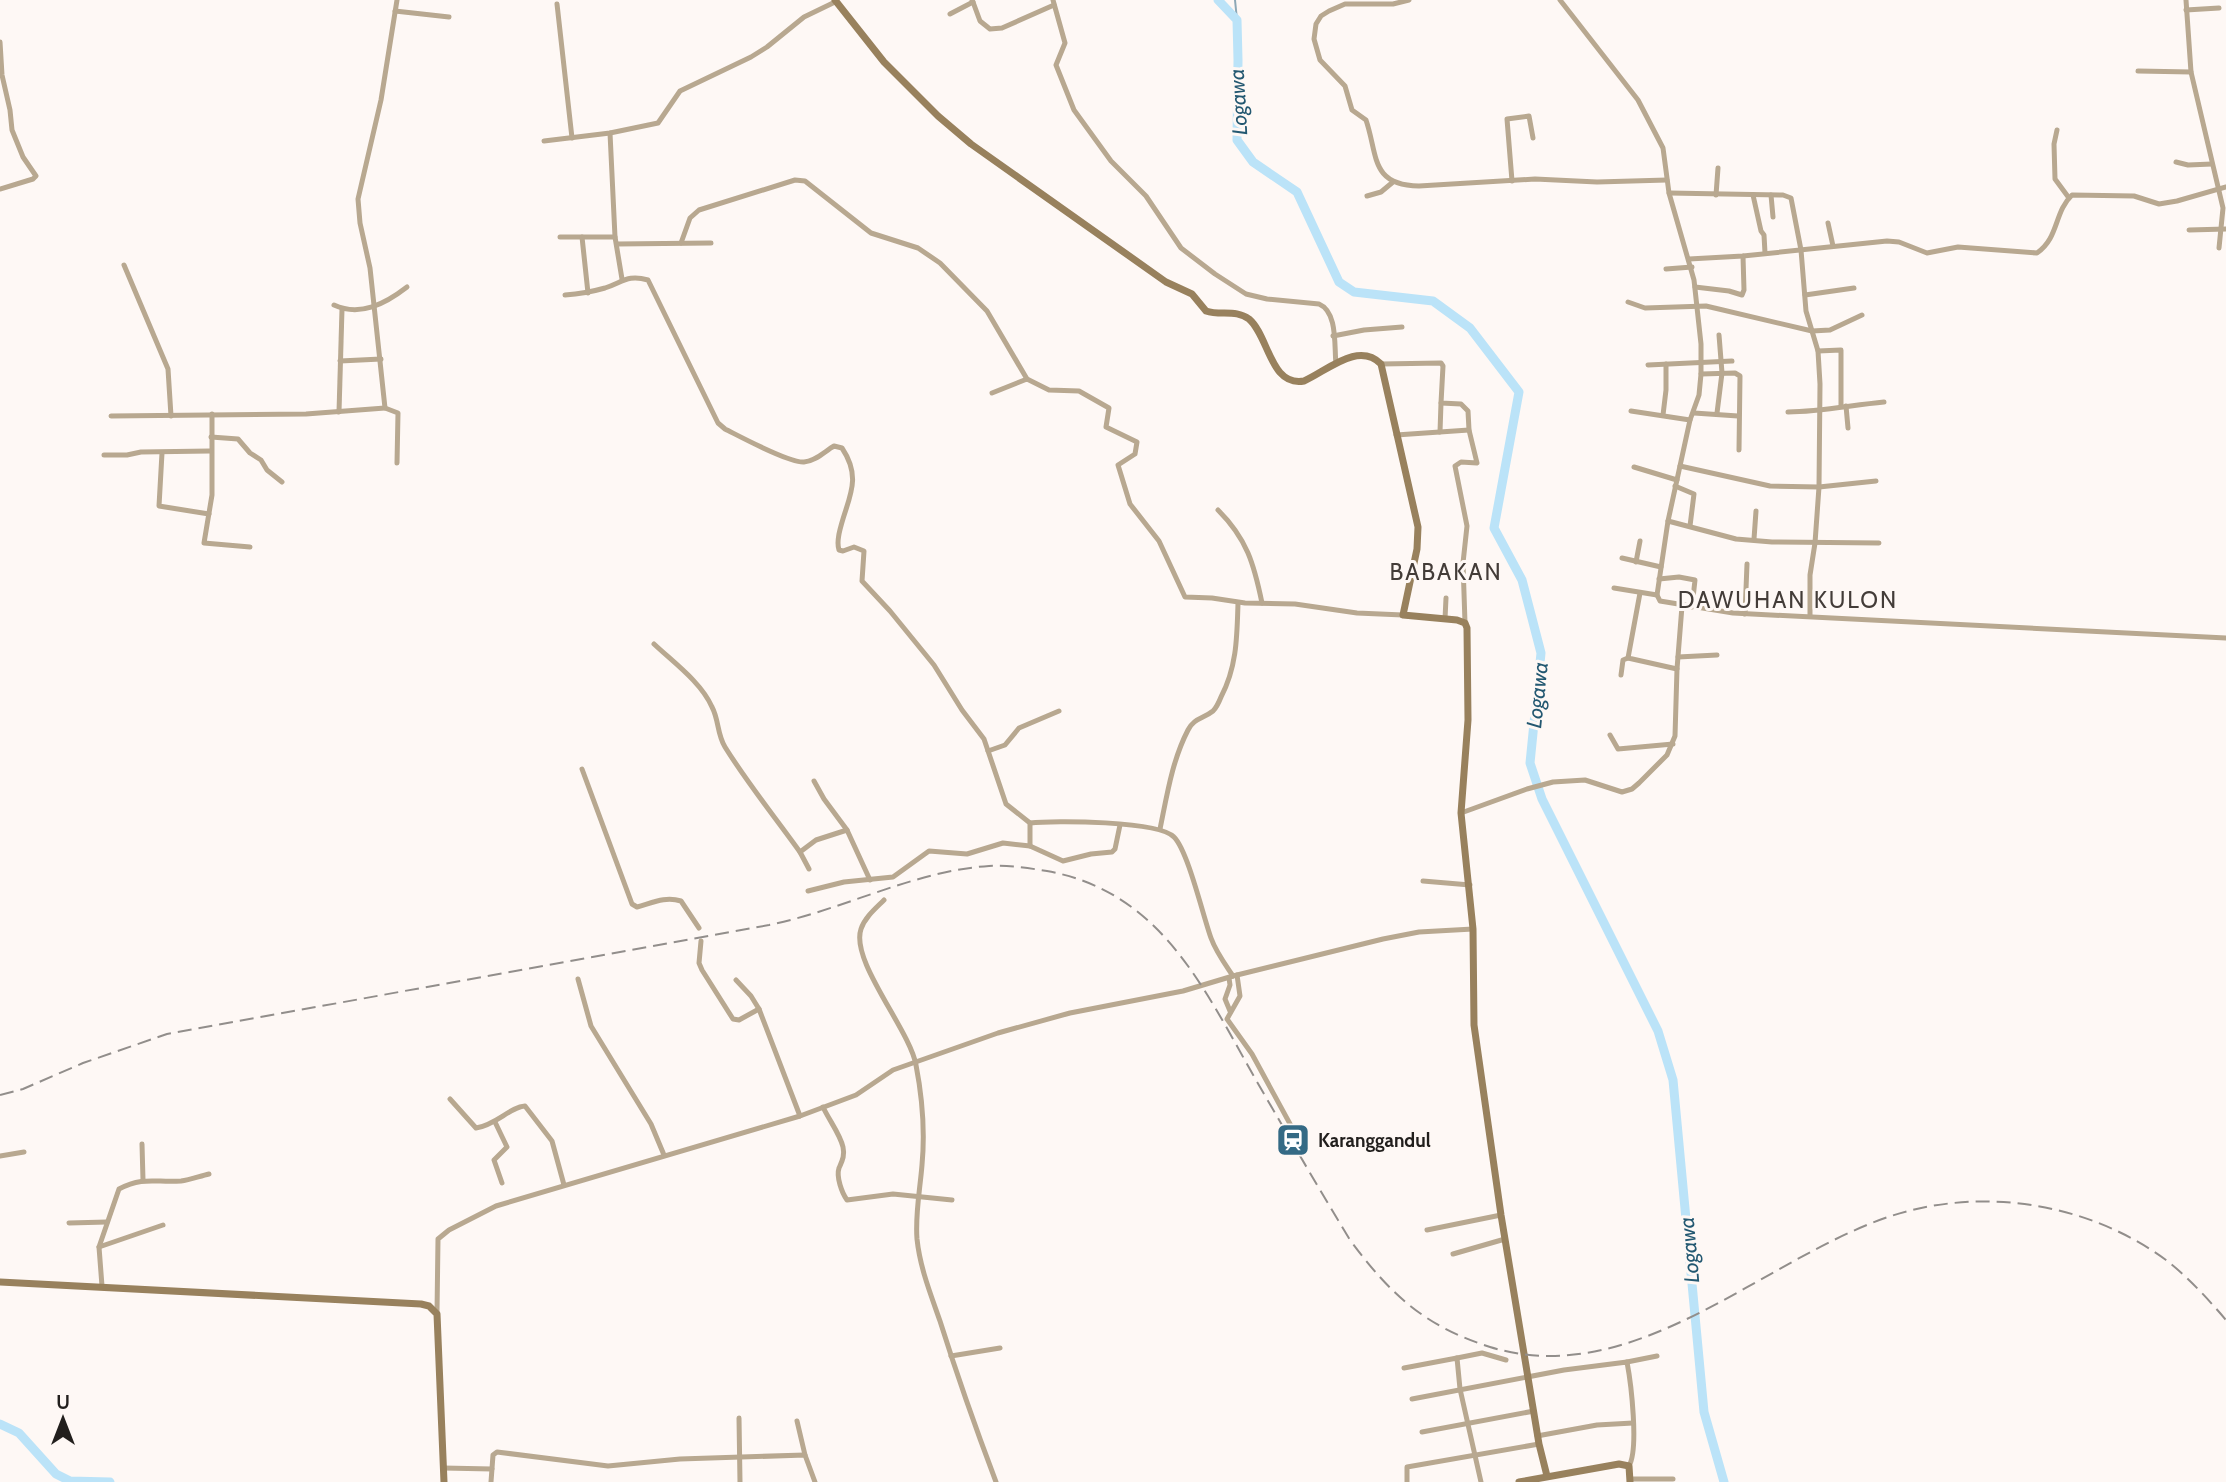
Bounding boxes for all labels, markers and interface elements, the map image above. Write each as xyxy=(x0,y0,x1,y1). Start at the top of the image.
water label: Logawa xyxy=(1224,68,1252,136)
district label: BABAKAN xyxy=(1389,558,1503,586)
district label: DAWUHAN KULON xyxy=(1678,586,1898,614)
water label: Logawa xyxy=(1521,661,1553,729)
station icon: Karanggandul xyxy=(1274,1121,1312,1159)
place label: Karanggandul xyxy=(1318,1129,1431,1152)
water label: Logawa xyxy=(1674,1216,1704,1284)
north arrow xyxy=(28,1384,98,1454)
text: U xyxy=(56,1391,70,1414)

